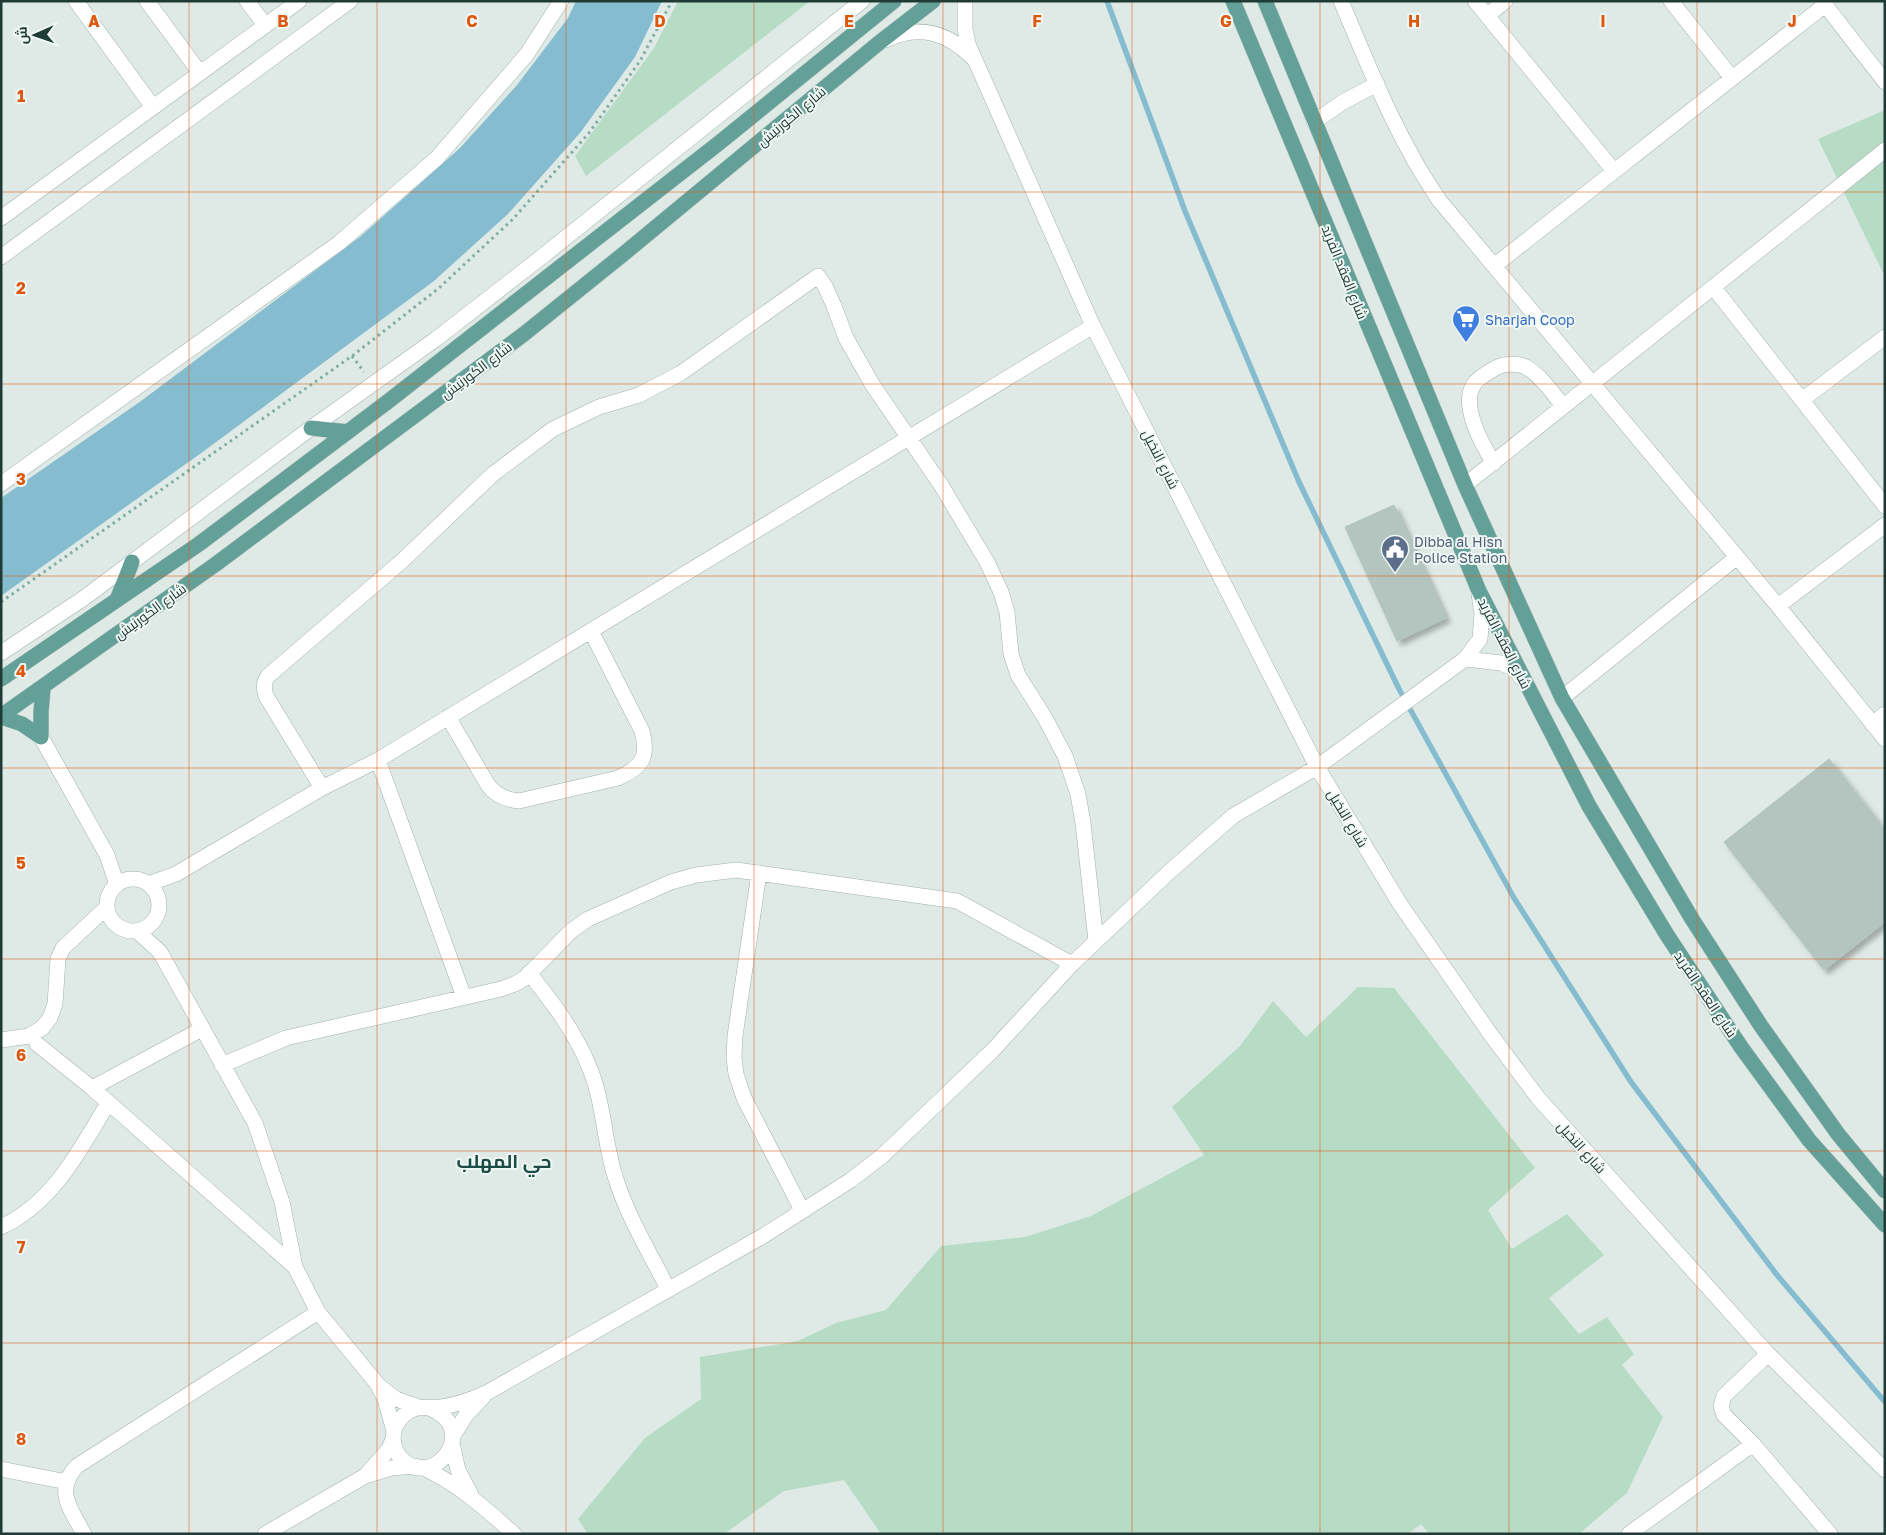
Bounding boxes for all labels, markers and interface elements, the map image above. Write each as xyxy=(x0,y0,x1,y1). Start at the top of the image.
north arrow xyxy=(10,10,60,60)
text: A xyxy=(88,11,100,31)
text: B xyxy=(277,11,289,31)
text: C xyxy=(466,11,478,31)
text: D xyxy=(654,11,666,31)
text: E xyxy=(844,11,854,31)
text: F xyxy=(1032,11,1042,31)
text: G xyxy=(1220,11,1232,31)
text: H xyxy=(1408,11,1420,31)
text: I xyxy=(1600,11,1606,31)
text: J xyxy=(1787,11,1797,31)
text: ش xyxy=(13,26,31,45)
street label: شارع الكورنيش xyxy=(753,82,829,150)
text: 1 xyxy=(17,86,25,106)
street label: شارع العقد الفريد xyxy=(1317,222,1372,322)
text: 2 xyxy=(16,278,26,298)
supermarket icon: Sharjah Coop xyxy=(1451,304,1481,343)
place label: Sharjah Coop xyxy=(1485,311,1575,328)
street label: شارع الكورنيش xyxy=(437,338,515,403)
street label: شارع النخيل xyxy=(1138,426,1183,492)
text: 3 xyxy=(16,469,26,489)
place label: Dibba al Hisn Police Station xyxy=(1414,533,1507,566)
public building icon: Dibba al Hisn Police Station xyxy=(1380,534,1410,573)
street label: شارع الكورنيش xyxy=(111,579,190,644)
street label: شارع العقد الفريد xyxy=(1474,595,1535,692)
text: 4 xyxy=(16,661,26,681)
street label: شارع النخيل xyxy=(1323,786,1372,851)
text: 5 xyxy=(16,853,26,873)
street label: شارع العقد الفريد xyxy=(1670,948,1741,1041)
text: 6 xyxy=(16,1045,26,1065)
street label: شارع النخيل xyxy=(1553,1117,1610,1177)
district label: حي المهلب xyxy=(456,1149,552,1177)
text: 7 xyxy=(17,1237,26,1257)
text: 8 xyxy=(16,1429,26,1449)

